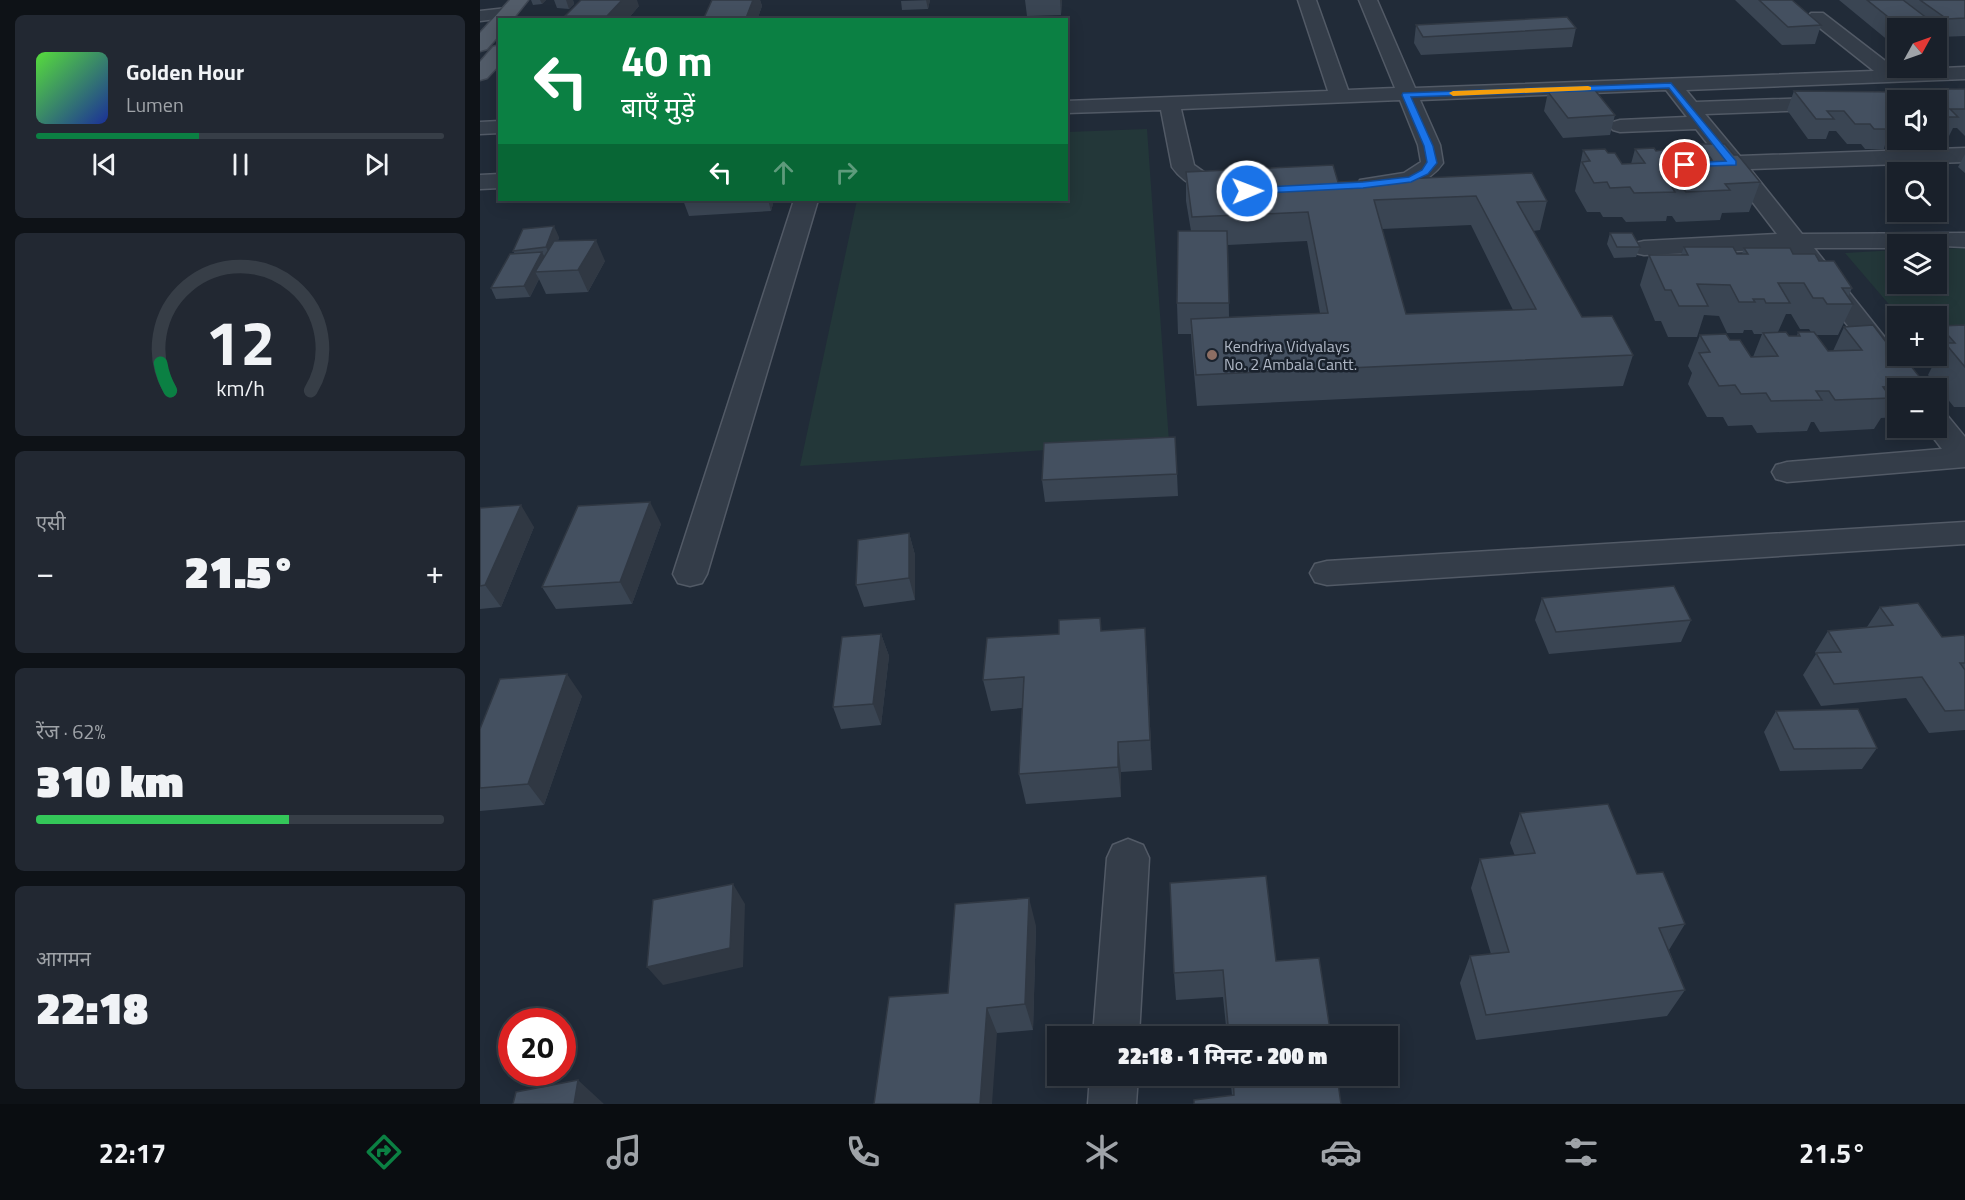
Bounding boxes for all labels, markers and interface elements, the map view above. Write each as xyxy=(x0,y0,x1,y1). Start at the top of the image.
north arrow xyxy=(1887,18,1947,78)
map controls xyxy=(1887,18,1947,438)
text: 40 m xyxy=(621,28,713,92)
icon: left xyxy=(522,42,600,120)
text: Golden Hour xyxy=(126,55,244,89)
text: बाएँ मुड़ें xyxy=(621,86,695,127)
text: Lumen xyxy=(126,89,184,120)
button: sound xyxy=(1887,90,1947,150)
pin xyxy=(1659,139,1710,190)
icon: previous xyxy=(88,148,121,181)
icon: pause xyxy=(224,148,257,181)
icon: next xyxy=(360,148,393,181)
icon: arrive xyxy=(1668,148,1701,181)
icon: left xyxy=(704,156,737,189)
icon: ahead xyxy=(767,156,800,189)
icon: right xyxy=(830,156,863,189)
position arrow xyxy=(1215,159,1279,223)
button: search xyxy=(1887,162,1947,222)
button: layers xyxy=(1887,234,1947,294)
text: 12 xyxy=(205,294,275,389)
button: + xyxy=(1887,306,1947,366)
place label: Kendriya Vidyalays No. 2 Ambala Cantt. xyxy=(1224,334,1357,376)
marker: Kendriya Vidyalays No. 2 Ambala Cantt. xyxy=(1205,348,1219,362)
text: km/h xyxy=(216,373,264,405)
button: − xyxy=(1887,378,1947,438)
text: एसी xyxy=(36,507,66,538)
text: 21.5° xyxy=(184,537,296,605)
text: − xyxy=(36,547,54,597)
text: + xyxy=(426,547,444,597)
text: रेंज · 62% xyxy=(36,716,106,747)
text: 310 km xyxy=(36,746,184,814)
text: आगमन xyxy=(36,943,91,974)
text: 22:18 xyxy=(36,973,148,1041)
speed limit sign: 20 xyxy=(498,1008,576,1086)
text: 22:18 · 1 मिनट · 200 m xyxy=(1118,1039,1327,1073)
icon: directions xyxy=(363,1131,405,1173)
icon: music xyxy=(603,1131,645,1173)
icon: phone xyxy=(842,1131,884,1173)
icon: climate xyxy=(1081,1131,1123,1173)
icon: car xyxy=(1320,1131,1362,1173)
icon: filters xyxy=(1560,1131,1602,1173)
text: 22:17 xyxy=(99,1132,166,1173)
text: 21.5° xyxy=(1799,1132,1866,1173)

